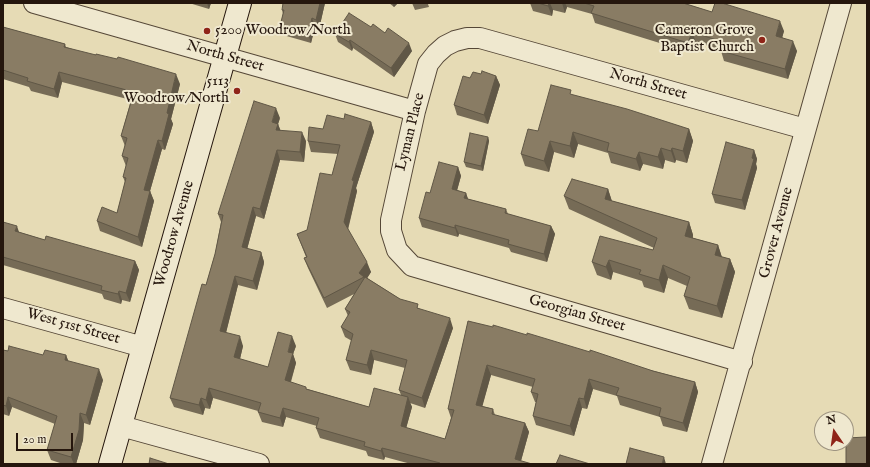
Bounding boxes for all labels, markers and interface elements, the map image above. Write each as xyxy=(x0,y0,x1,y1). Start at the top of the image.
place label: 5200 Woodrow/North xyxy=(215,22,351,40)
place label: Cameron Grove Baptist Church xyxy=(655,22,754,57)
marker: 5200 Woodrow/North xyxy=(202,26,212,36)
marker: Cameron Grove Baptist Church xyxy=(757,35,767,45)
street label: North Street xyxy=(184,37,266,77)
street label: North Street xyxy=(607,65,689,105)
place label: 5113 Woodrow/North xyxy=(124,73,229,108)
marker: 5113 Woodrow/North xyxy=(232,86,242,96)
street label: Lyman Place xyxy=(393,91,429,173)
street label: Woodrow Avenue xyxy=(151,179,199,289)
street label: Grover Avenue xyxy=(756,186,798,280)
street label: Georgian Street xyxy=(527,292,627,336)
street label: West 51st Street xyxy=(24,305,122,349)
north arrow xyxy=(814,411,854,451)
text: N xyxy=(825,412,838,428)
scale bar xyxy=(18,425,75,451)
text: 20 m xyxy=(23,432,46,447)

